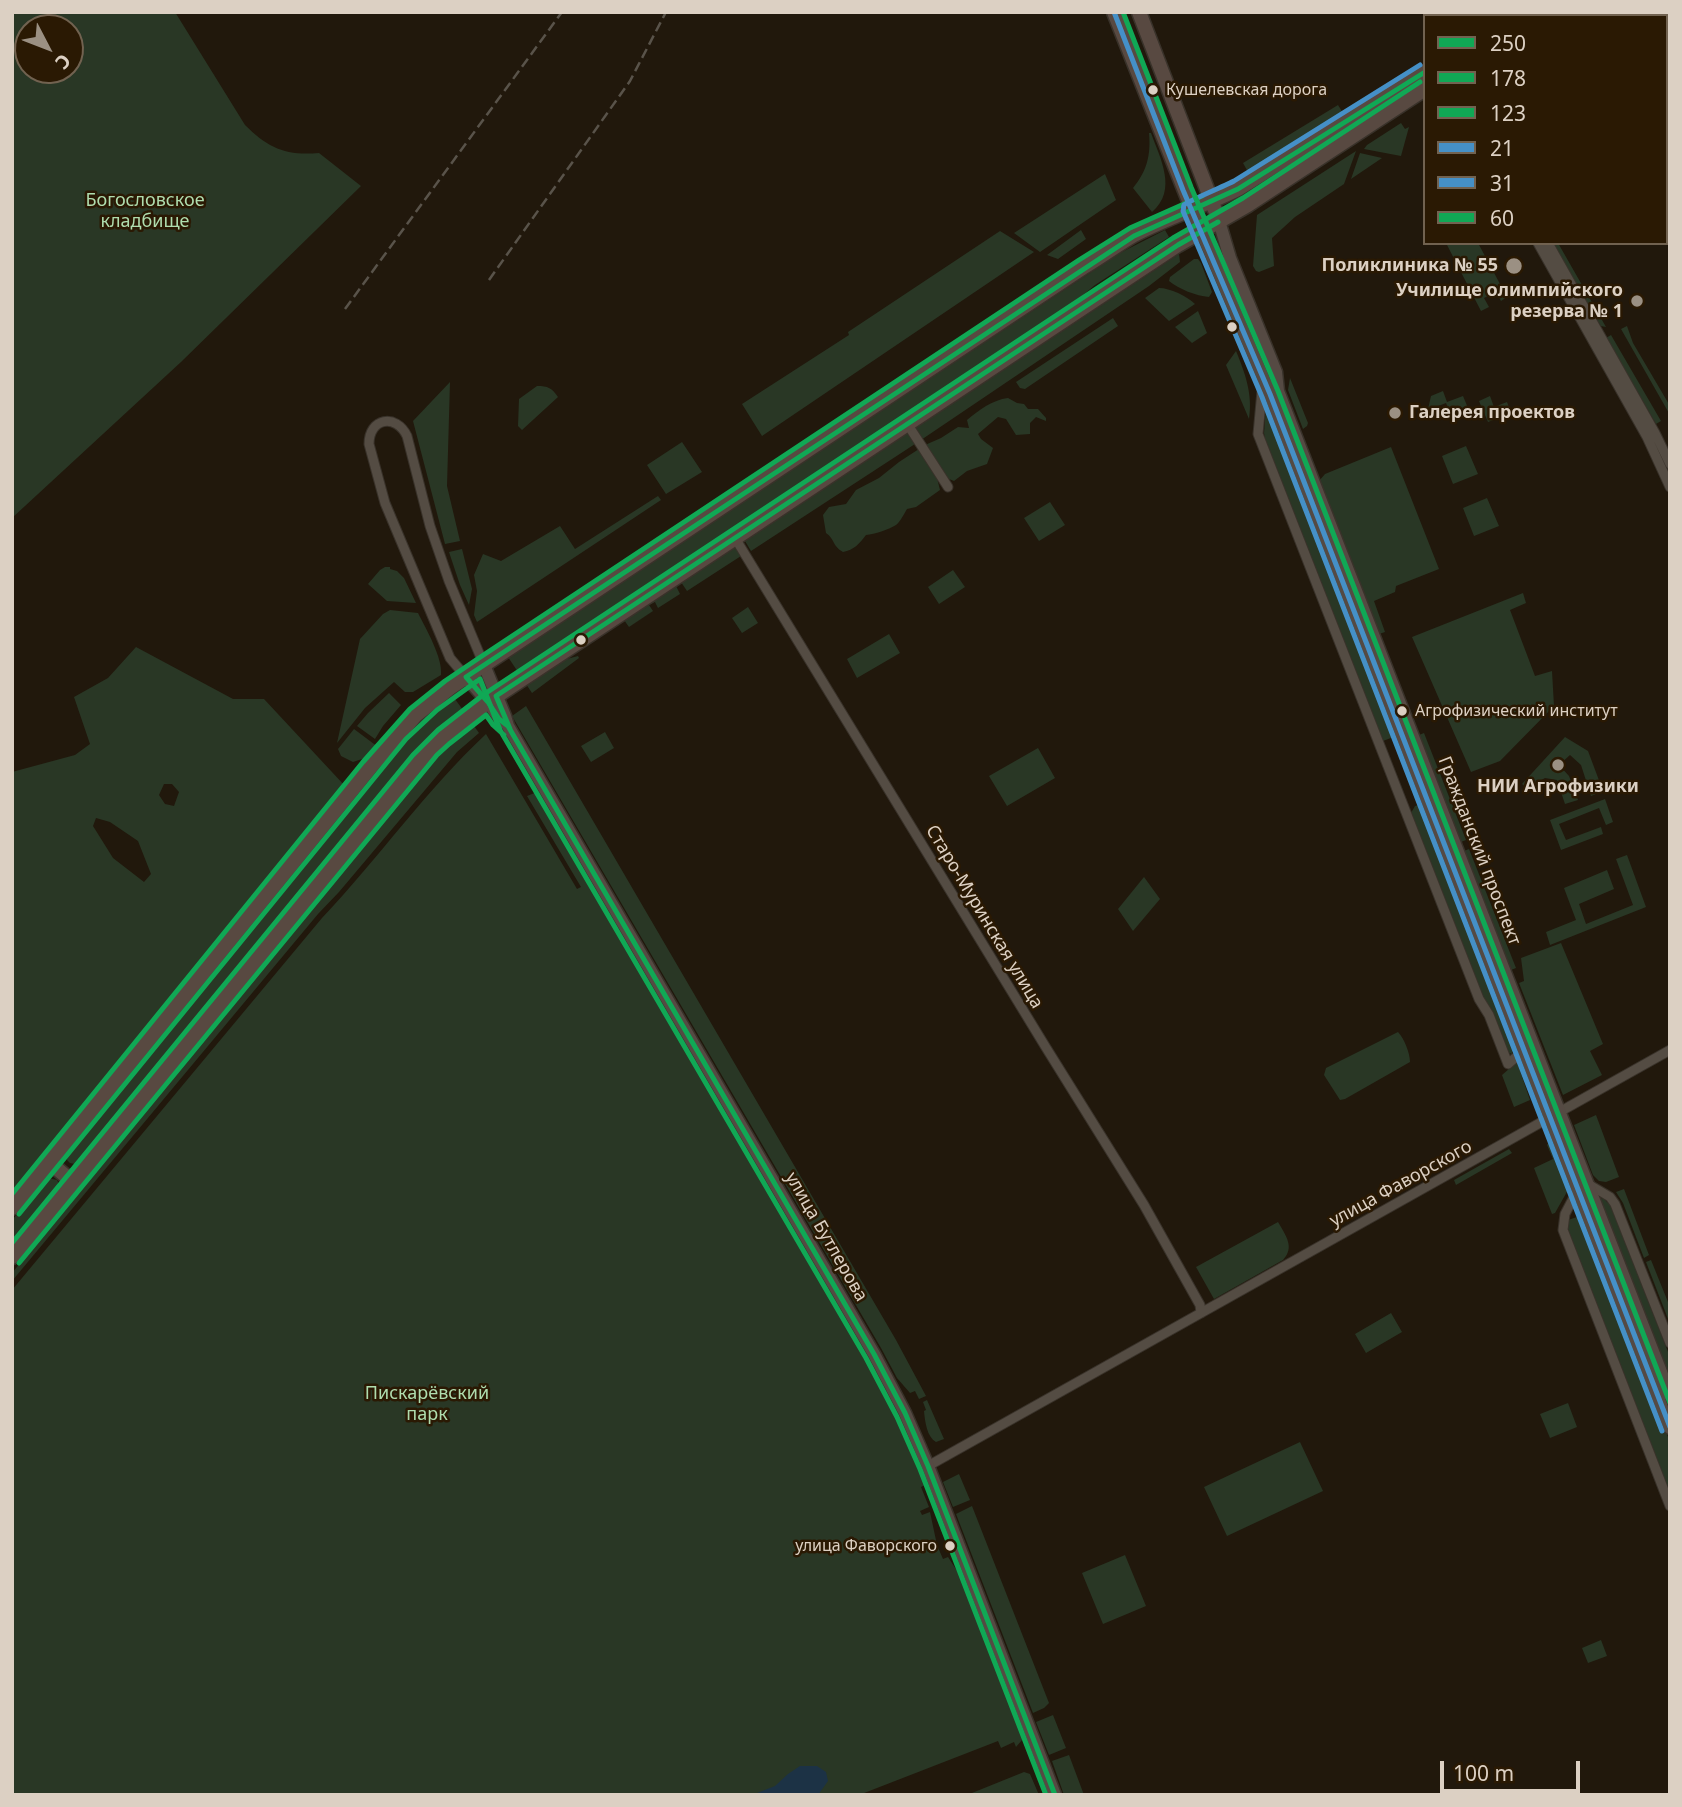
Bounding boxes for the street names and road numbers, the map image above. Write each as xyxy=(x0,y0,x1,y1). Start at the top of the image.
street label: Гражданский проспект xyxy=(1433,754,1525,948)
street label: Старо-Муринская улица xyxy=(921,821,1047,1013)
street label: улица Фаворского xyxy=(1326,1136,1476,1232)
street label: улица Бутлерова xyxy=(780,1168,872,1306)

